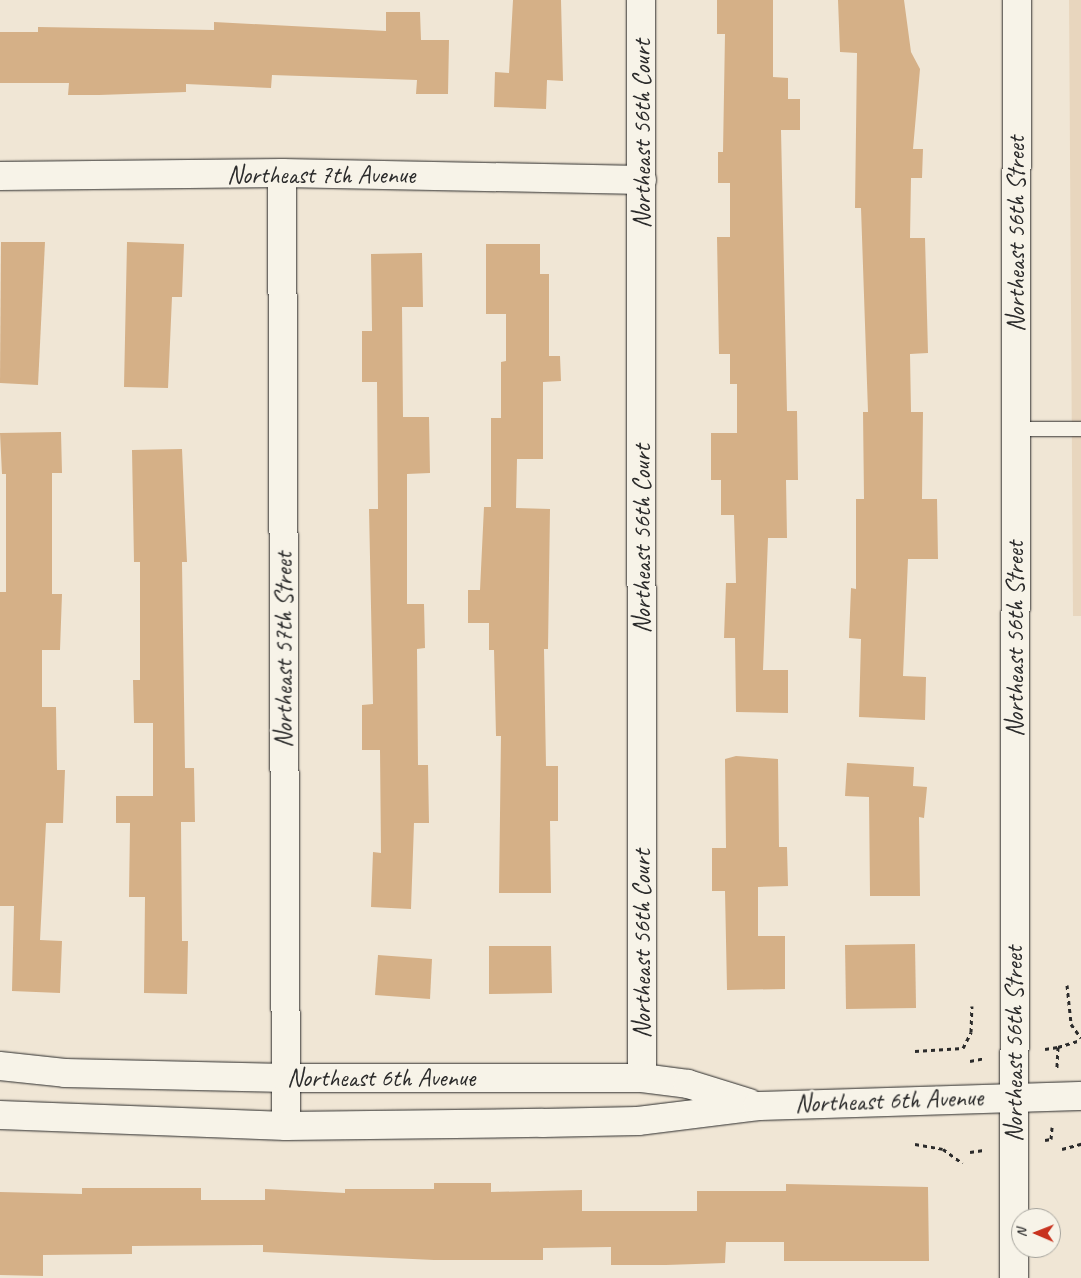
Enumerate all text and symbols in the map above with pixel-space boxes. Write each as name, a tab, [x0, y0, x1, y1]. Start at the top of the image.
street label: Northeast 56th Court	[627, 40, 657, 228]
street label: Northeast 56th Street	[1001, 136, 1031, 332]
street label: Northeast 7th Avenue	[227, 160, 415, 190]
street label: Northeast 56th Court	[627, 445, 657, 633]
street label: Northeast 56th Street	[1000, 541, 1030, 737]
street label: Northeast 57th Street	[269, 552, 299, 748]
street label: Northeast 56th Court	[627, 850, 657, 1038]
street label: Northeast 56th Street	[999, 946, 1029, 1142]
street label: Northeast 6th Avenue	[287, 1063, 475, 1093]
street label: Northeast 6th Avenue	[795, 1083, 983, 1119]
north arrow	[1011, 1208, 1061, 1258]
text: N	[1013, 1228, 1030, 1237]

